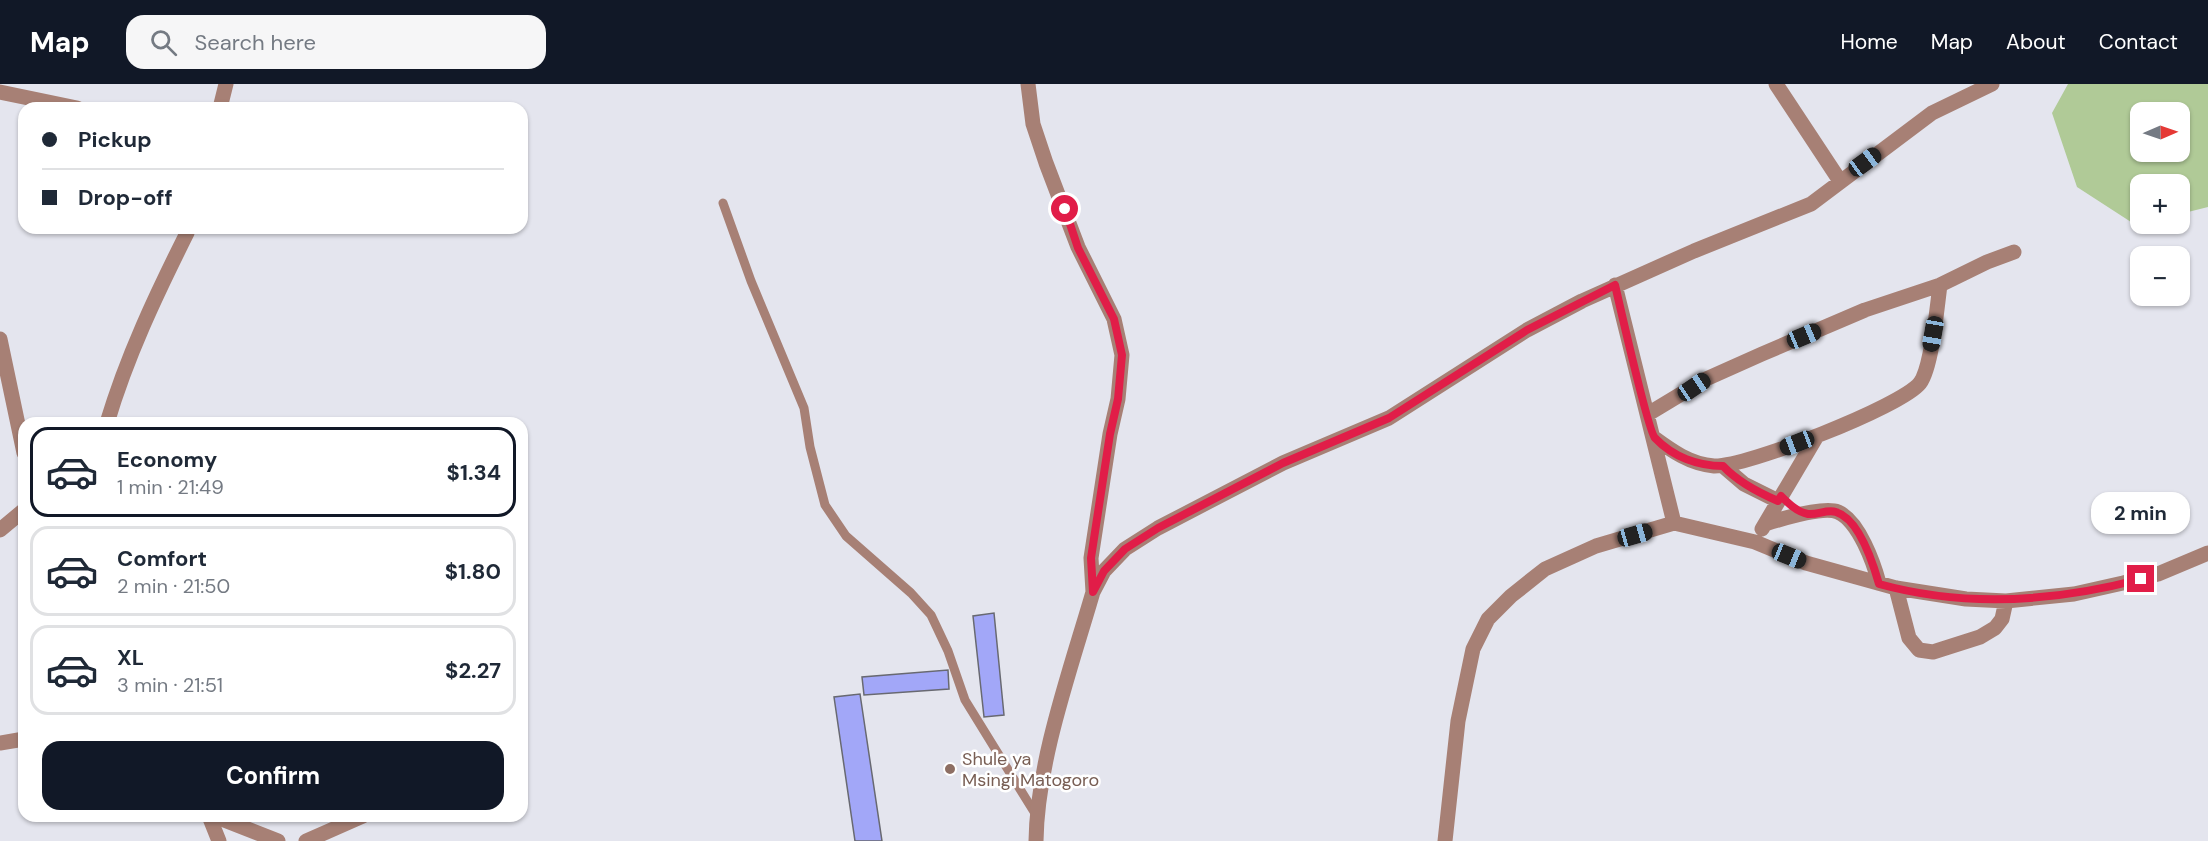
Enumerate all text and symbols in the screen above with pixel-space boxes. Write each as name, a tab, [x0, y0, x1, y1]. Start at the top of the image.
search box	[126, 15, 546, 69]
text: Map	[30, 24, 90, 61]
icon: search	[147, 26, 180, 59]
text: Search here	[195, 28, 316, 57]
text: Home	[1840, 28, 1898, 56]
text: Map	[1931, 28, 1973, 56]
text: About	[2006, 28, 2066, 56]
text: Contact	[2099, 28, 2178, 56]
north arrow	[2130, 102, 2190, 162]
map controls	[2130, 102, 2190, 306]
text: Pickup	[78, 125, 152, 154]
car	[1845, 144, 1885, 180]
button: +	[2130, 174, 2190, 234]
text: Drop-off	[78, 183, 173, 212]
route start	[1051, 195, 1078, 222]
button: −	[2130, 246, 2190, 306]
car	[1921, 315, 1945, 353]
car	[1784, 321, 1824, 351]
car	[1674, 369, 1714, 405]
car	[1777, 428, 1817, 458]
icon: car	[45, 445, 99, 499]
text: Economy	[117, 445, 217, 474]
text: $1.34	[447, 458, 501, 487]
text: 1 min · 21:49	[117, 474, 224, 500]
callout: 2 min	[2092, 492, 2190, 534]
text: 2 min	[2114, 500, 2167, 526]
car	[1615, 521, 1655, 549]
car	[1769, 541, 1809, 571]
icon: car	[45, 544, 99, 598]
text: Comfort	[117, 544, 207, 573]
text: $1.80	[445, 557, 501, 586]
route end	[2127, 565, 2154, 592]
text: 2 min · 21:50	[117, 573, 230, 599]
icon: car	[45, 643, 99, 697]
text: XL	[117, 643, 144, 672]
text: $2.27	[445, 656, 501, 685]
text: 3 min · 21:51	[117, 672, 223, 698]
button: Confirm	[42, 741, 504, 810]
place label: Shule ya Msingi Matogoro	[962, 747, 1099, 792]
marker: Shule ya Msingi Matogoro	[943, 762, 957, 776]

